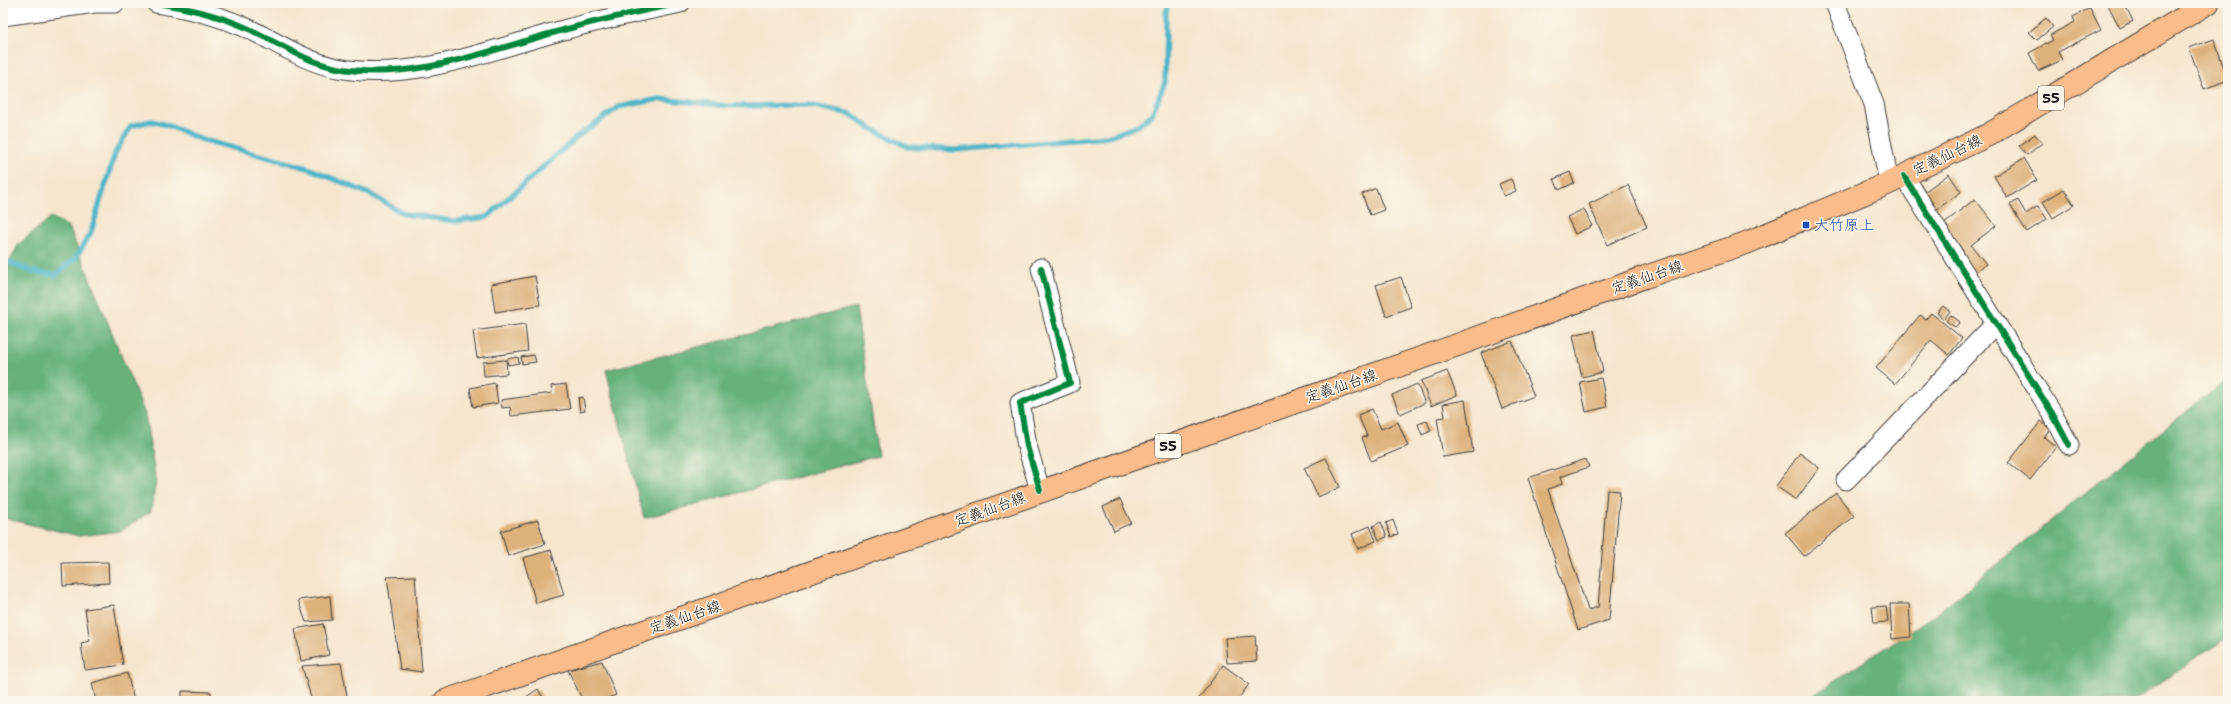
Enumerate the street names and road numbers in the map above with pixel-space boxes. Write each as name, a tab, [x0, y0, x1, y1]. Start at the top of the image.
road number: 55	[2038, 86, 2064, 110]
street label: 定義仙台線	[1909, 130, 1985, 180]
street label: 定義仙台線	[1608, 255, 1686, 299]
street label: 定義仙台線	[1302, 364, 1380, 408]
road number: 55	[1155, 434, 1181, 458]
street label: 定義仙台線	[951, 487, 1029, 531]
street label: 定義仙台線	[646, 595, 724, 639]

